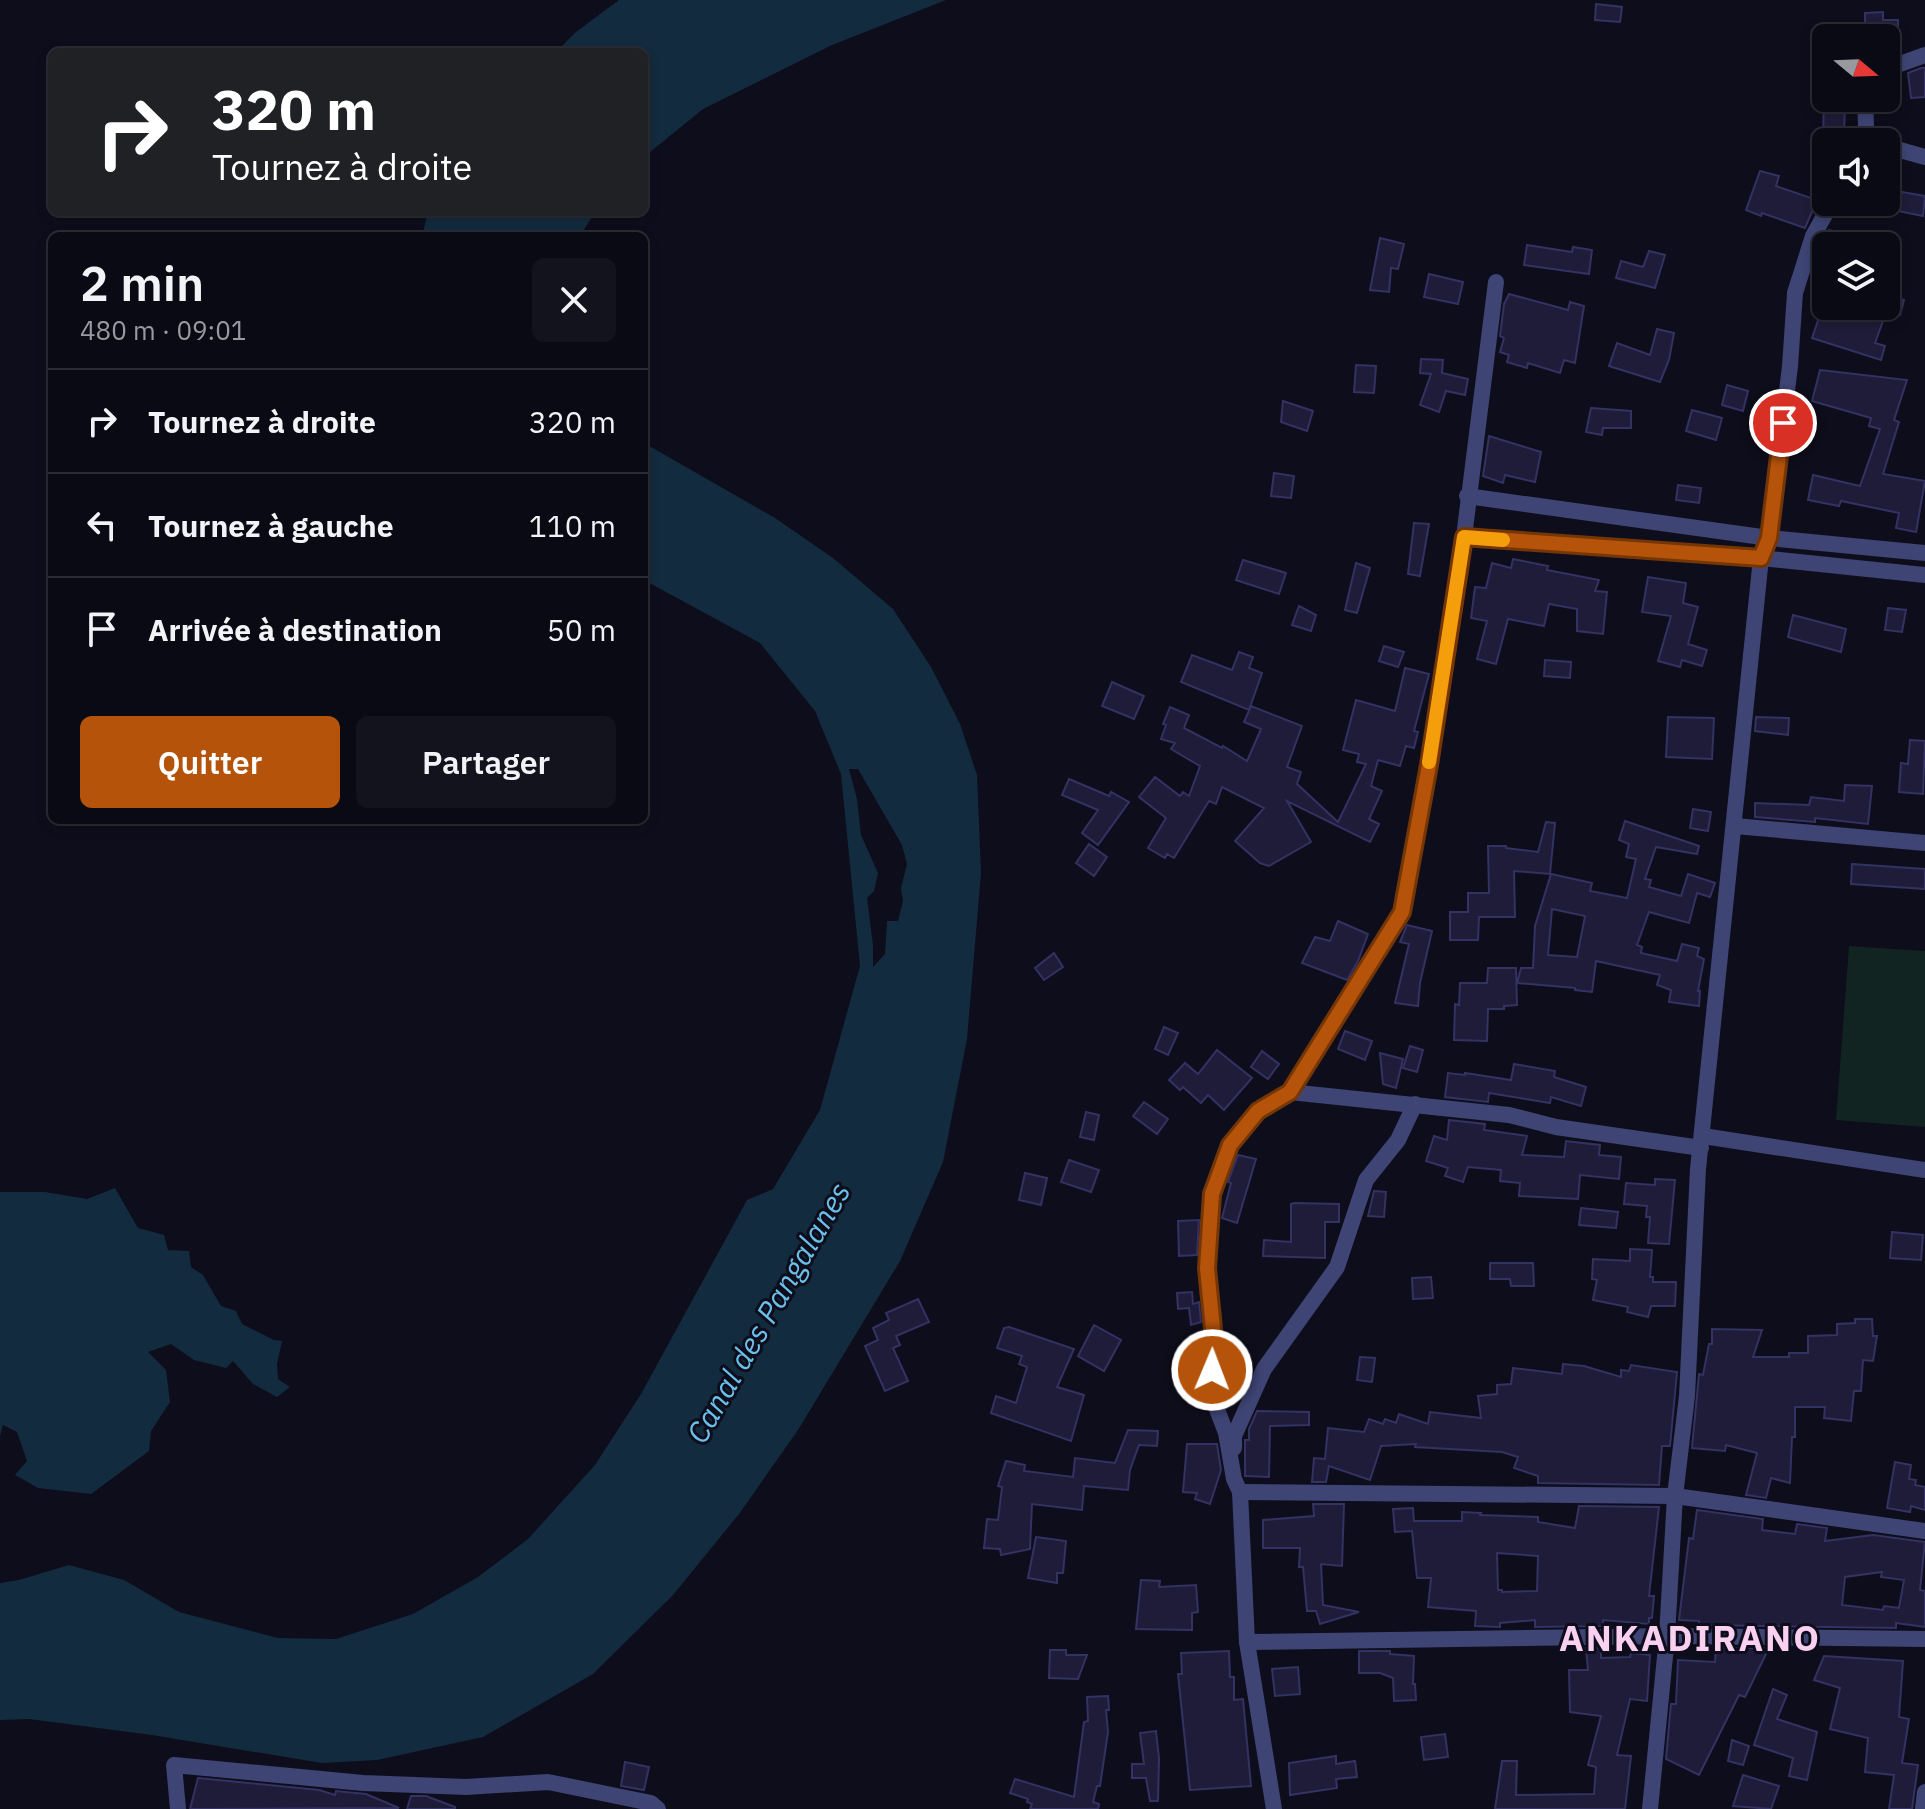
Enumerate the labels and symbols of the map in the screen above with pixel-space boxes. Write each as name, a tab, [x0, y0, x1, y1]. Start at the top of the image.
north arrow	[1812, 24, 1900, 112]
pin	[1749, 389, 1817, 457]
water label: Canal des Pangalanes	[677, 1175, 858, 1450]
position arrow	[1170, 1328, 1254, 1412]
district label: ANKADIRANO	[1559, 1614, 1821, 1661]

